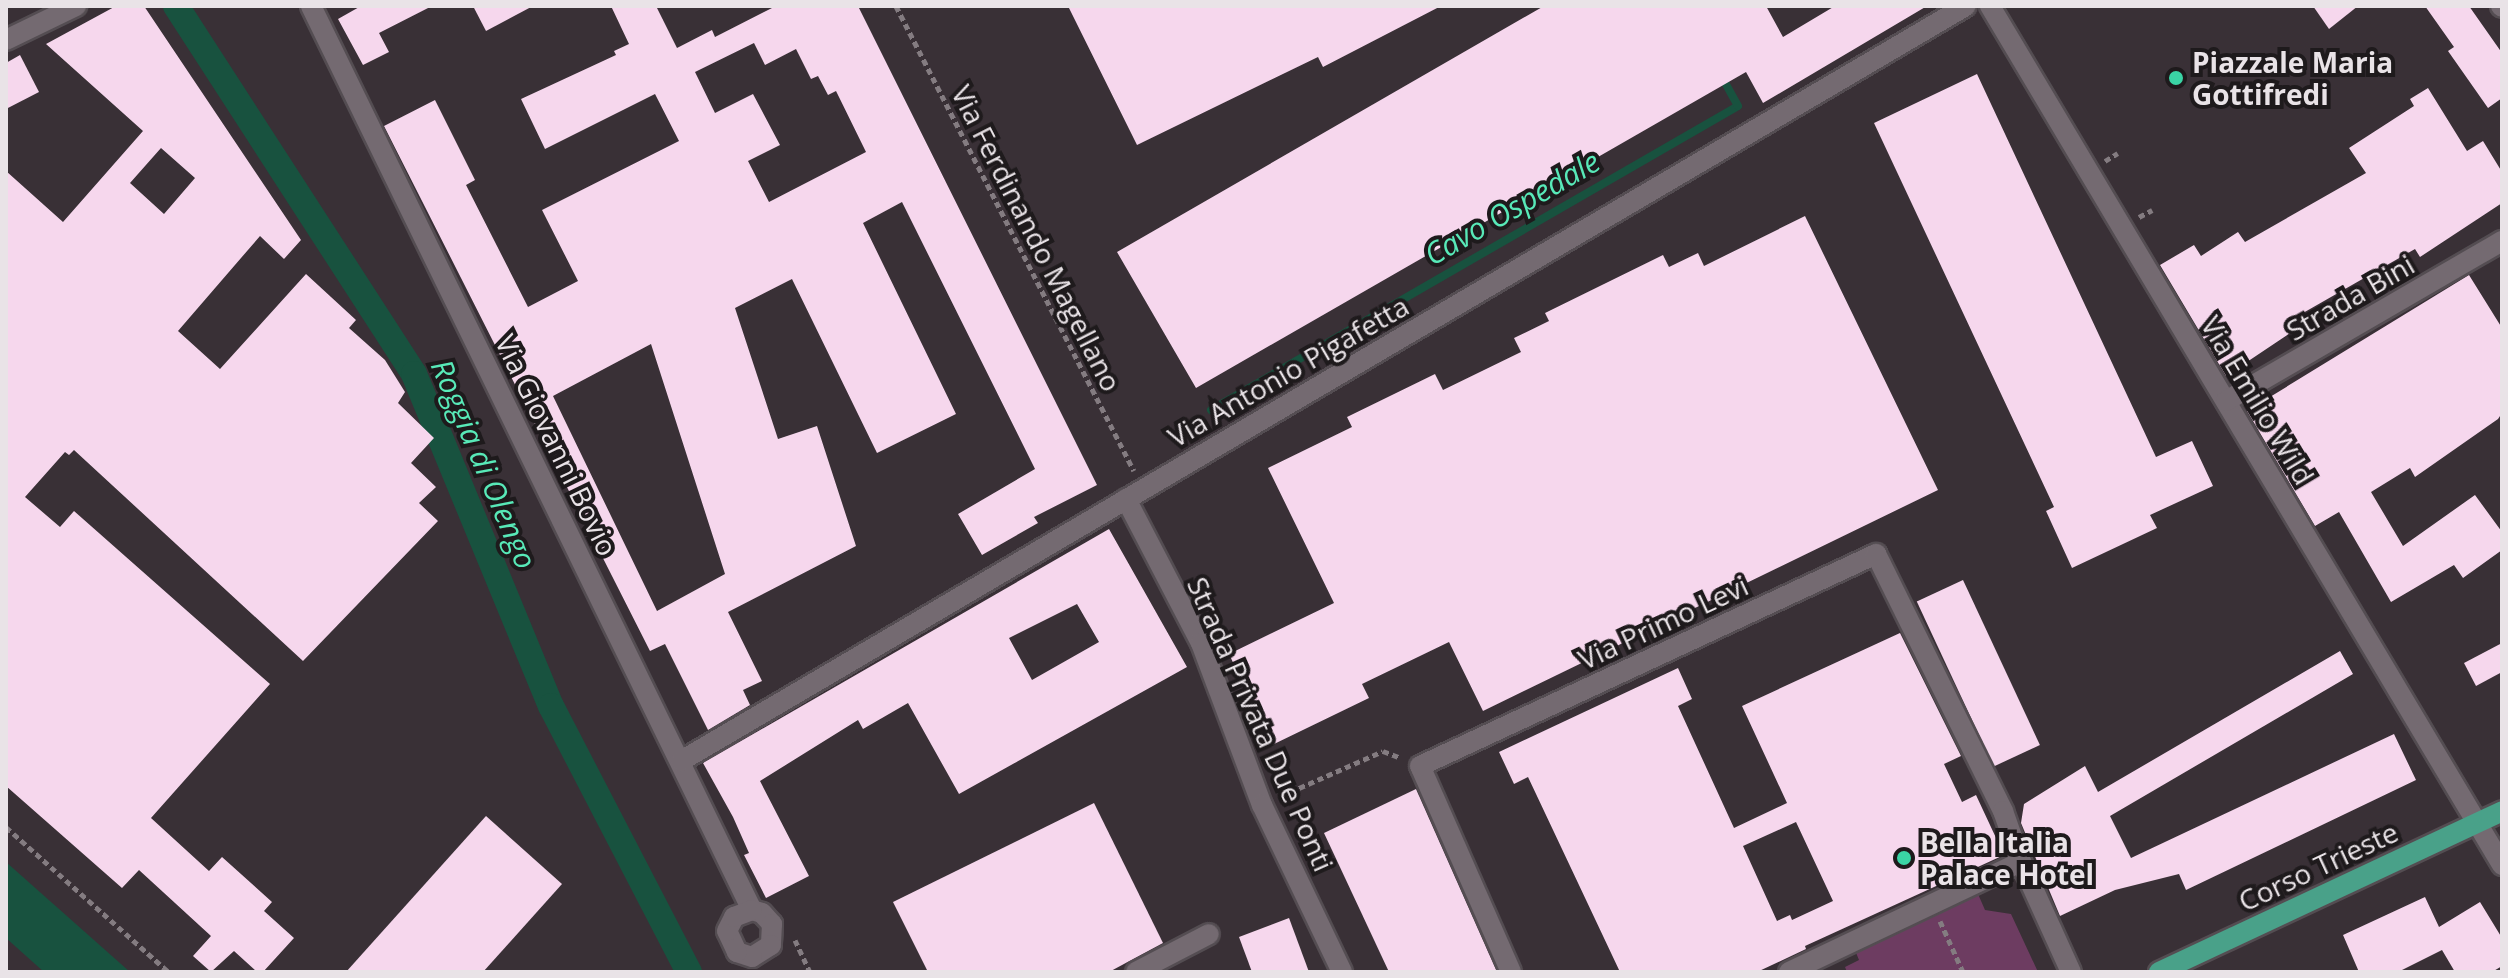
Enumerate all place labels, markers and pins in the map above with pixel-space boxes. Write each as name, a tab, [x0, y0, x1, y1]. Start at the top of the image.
place label: Piazzale Maria Gottifredi	[2192, 45, 2393, 111]
marker: Piazzale Maria Gottifredi	[2167, 69, 2185, 87]
place label: Bella Italia Palace Hotel	[1920, 825, 2094, 891]
marker: Bella Italia Palace Hotel	[1895, 849, 1913, 867]

